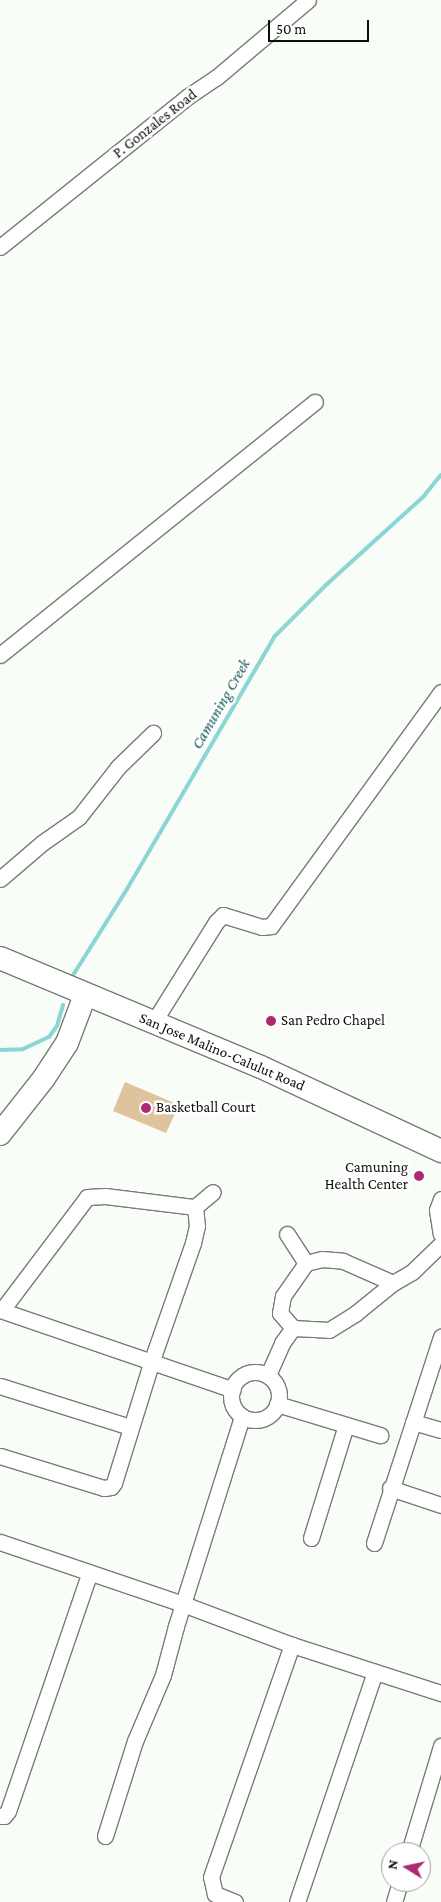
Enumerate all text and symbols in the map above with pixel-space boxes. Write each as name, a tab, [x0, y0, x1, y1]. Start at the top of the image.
scale bar	[271, 10, 372, 42]
text: 50 m	[276, 21, 306, 37]
street label: P. Gonzales Road	[110, 86, 200, 162]
water label: Camuning Creek	[187, 655, 255, 753]
street label: San Jose Malino-Calulut Road	[136, 1009, 308, 1095]
place label: San Pedro Chapel	[281, 1012, 385, 1030]
marker: San Pedro Chapel	[265, 1015, 277, 1027]
place label: Basketball Court	[156, 1099, 255, 1117]
marker: Basketball Court	[140, 1102, 152, 1114]
place label: Camuning Health Center	[325, 1158, 408, 1193]
marker: Camuning Health Center	[412, 1169, 426, 1183]
north arrow	[381, 1842, 431, 1892]
text: N	[384, 1858, 401, 1871]

